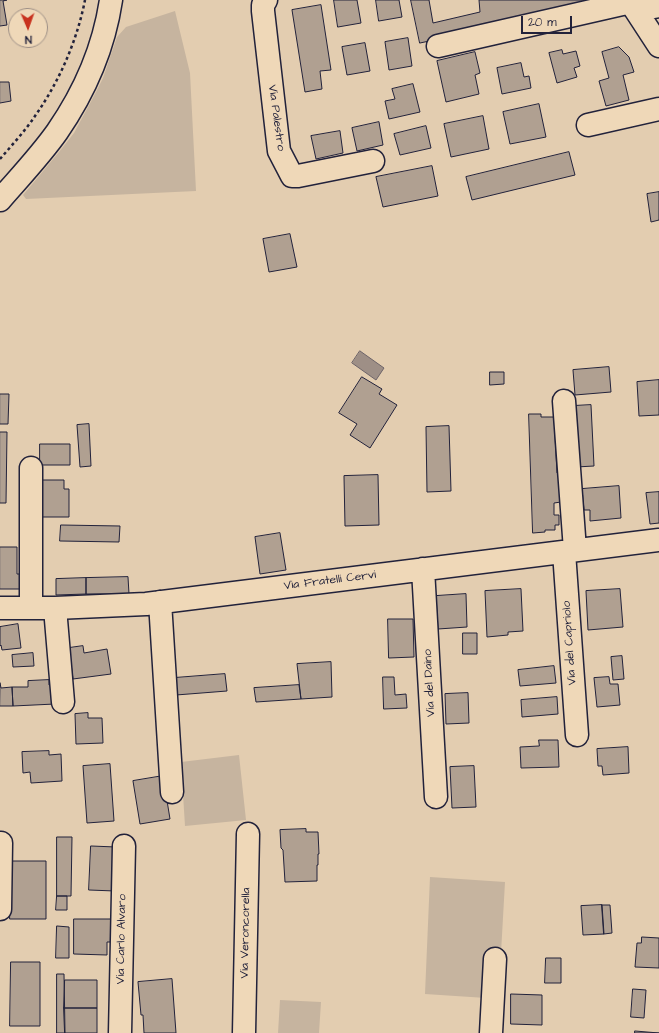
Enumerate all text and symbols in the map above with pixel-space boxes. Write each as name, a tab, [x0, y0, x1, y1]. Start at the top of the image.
north arrow	[8, 8, 48, 48]
scale bar	[523, 8, 574, 34]
text: 20 m	[528, 14, 557, 31]
text: N	[25, 32, 32, 47]
street label: Via Palestro	[264, 84, 288, 152]
street label: Via Fratelli Cervi	[283, 568, 377, 594]
street label: Via del Capriolo	[560, 600, 580, 686]
street label: Via del Daino	[421, 649, 439, 717]
street label: Via Veroncorella	[238, 887, 254, 979]
street label: Via Carlo Alvaro	[114, 894, 130, 984]

